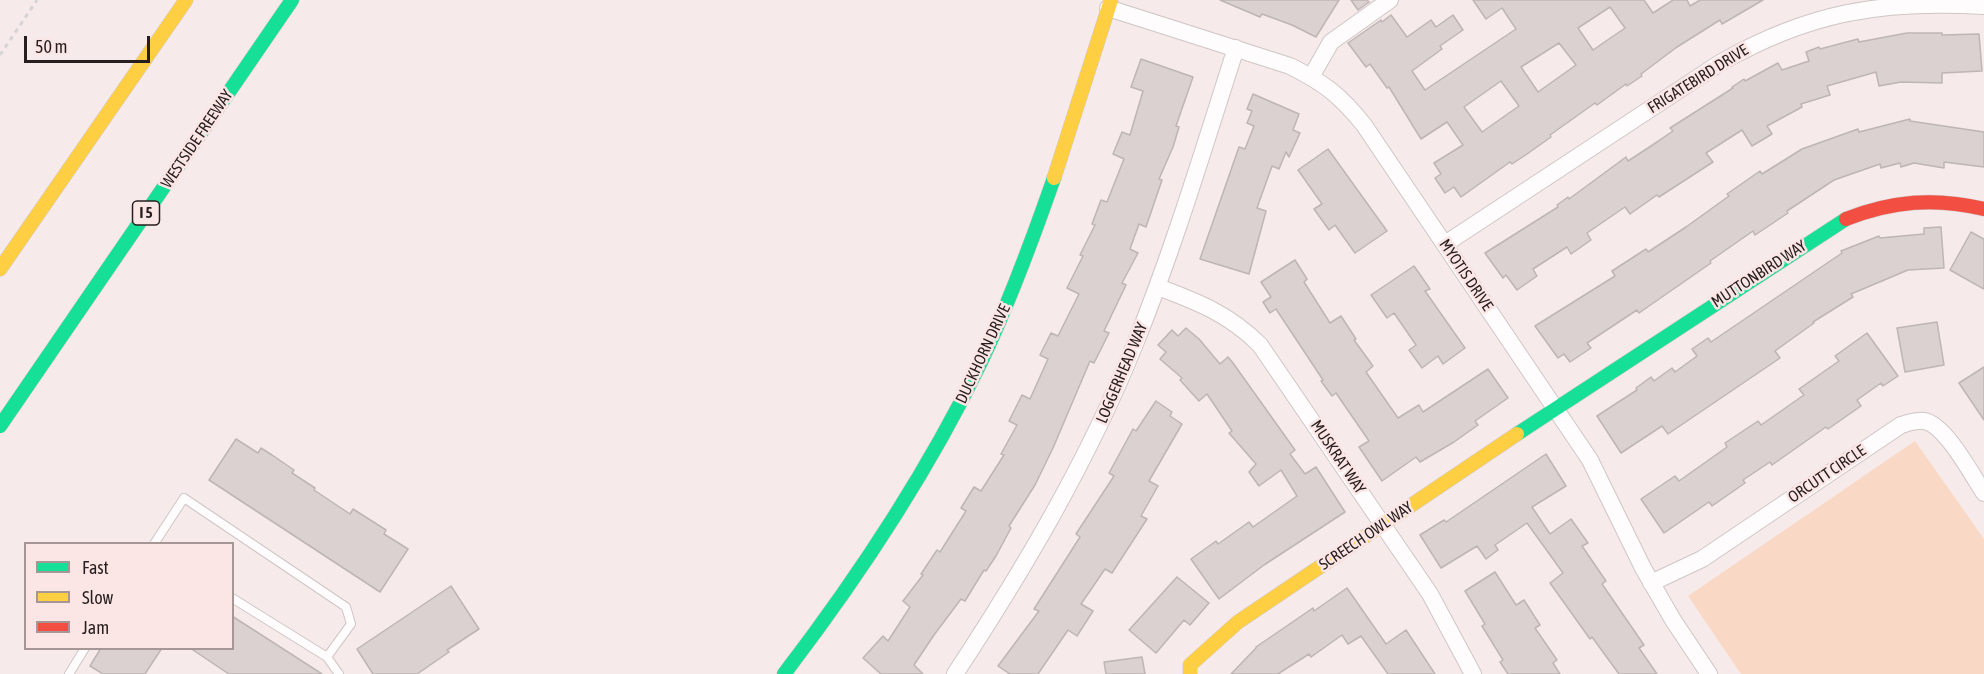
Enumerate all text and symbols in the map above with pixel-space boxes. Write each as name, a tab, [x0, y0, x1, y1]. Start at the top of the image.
scale bar	[27, 24, 153, 62]
text: 50 m	[35, 36, 67, 57]
street label: FRIGATEBIRD DRIVE	[1644, 41, 1752, 117]
street label: WESTSIDE FREEWAY	[157, 86, 237, 192]
road number: I 5	[132, 201, 160, 225]
street label: MYOTIS DRIVE	[1435, 236, 1497, 314]
street label: MUTTONBIRD WAY	[1708, 236, 1810, 312]
street label: DUCKHORN DRIVE	[952, 301, 1014, 407]
street label: LOGGERHEAD WAY	[1092, 320, 1152, 426]
street label: MUSKRAT WAY	[1306, 417, 1370, 497]
street label: ORCUTT CIRCLE	[1785, 441, 1869, 507]
street label: SCREECH OWL WAY	[1316, 498, 1416, 574]
legend	[24, 542, 234, 650]
text: Fast	[82, 557, 109, 578]
text: Slow	[82, 587, 113, 608]
text: Jam	[82, 617, 109, 638]

